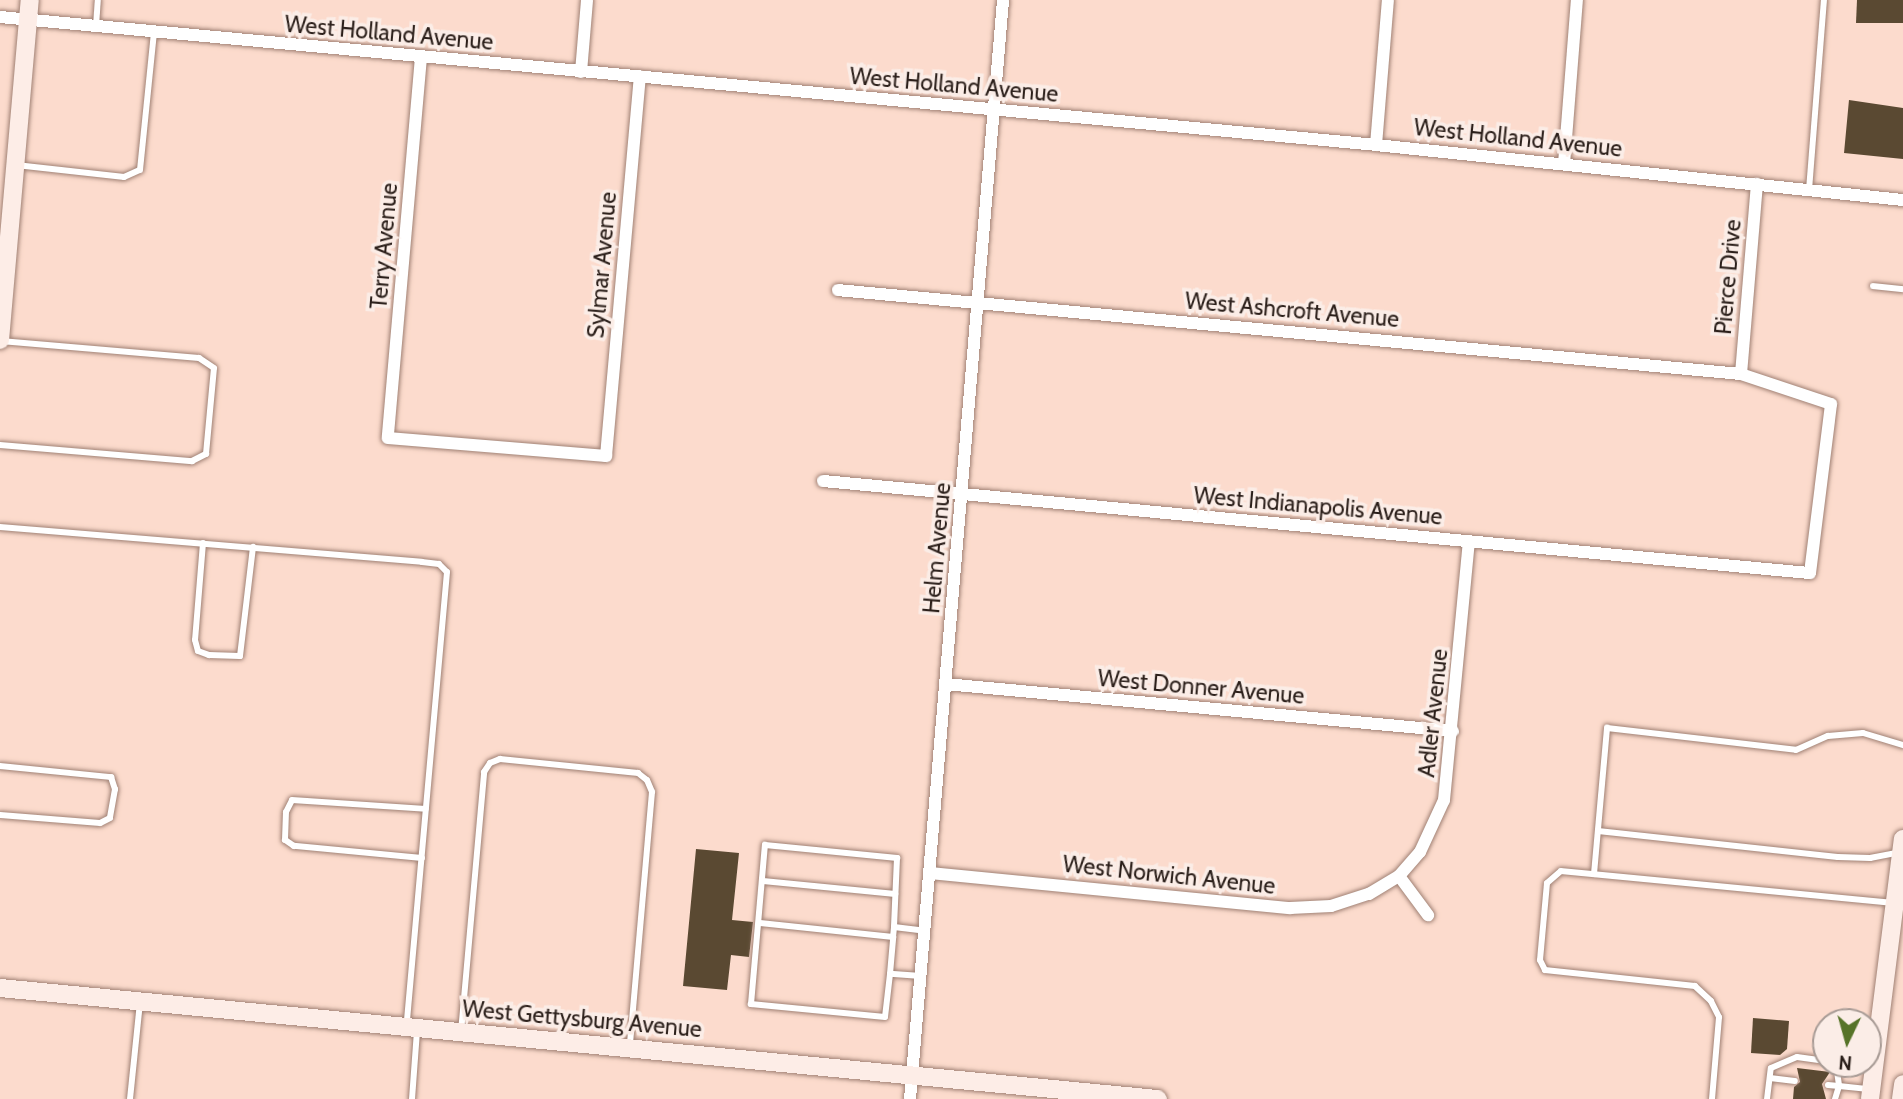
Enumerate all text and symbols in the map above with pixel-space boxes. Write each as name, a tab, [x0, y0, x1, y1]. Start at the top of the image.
street label: West Holland Avenue	[284, 10, 494, 56]
street label: West Holland Avenue	[849, 62, 1059, 108]
street label: West Holland Avenue	[1412, 113, 1624, 163]
street label: Terry Avenue	[365, 182, 403, 310]
street label: Sylmar Avenue	[582, 191, 622, 339]
street label: Pierce Drive	[1709, 218, 1747, 336]
street label: West Ashcroft Avenue	[1184, 287, 1400, 333]
street label: Helm Avenue	[918, 481, 956, 615]
street label: West Indianapolis Avenue	[1192, 481, 1444, 531]
street label: Adler Avenue	[1413, 647, 1453, 779]
street label: West Donner Avenue	[1097, 664, 1305, 710]
street label: West Norwich Avenue	[1061, 850, 1277, 900]
street label: West Gettysburg Avenue	[461, 995, 703, 1043]
north arrow	[1812, 1008, 1882, 1078]
text: N	[1838, 1050, 1853, 1074]

